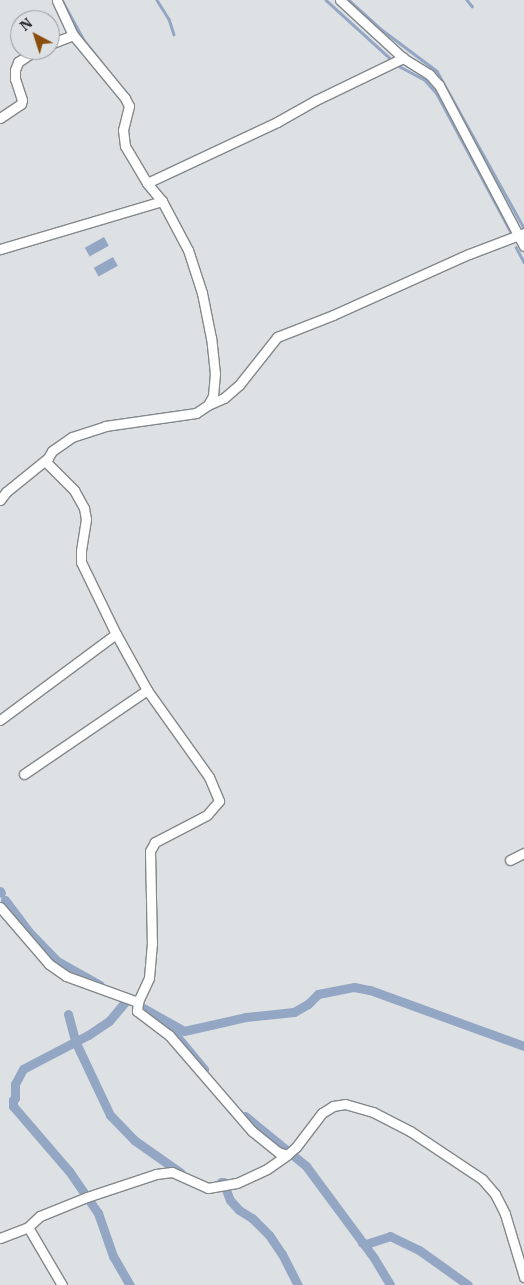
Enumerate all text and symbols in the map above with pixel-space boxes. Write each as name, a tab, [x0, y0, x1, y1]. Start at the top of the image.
north arrow	[10, 10, 60, 60]
text: N	[16, 14, 36, 35]

